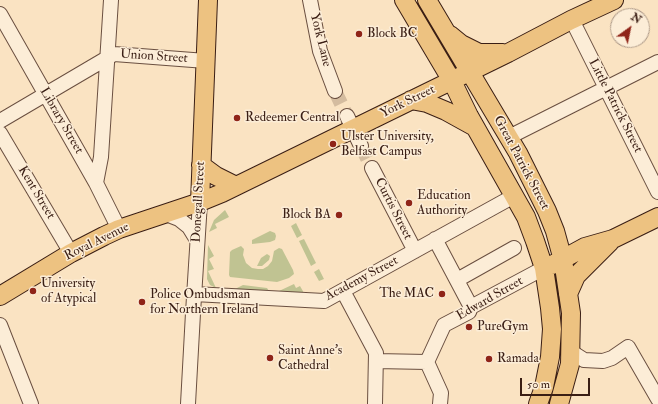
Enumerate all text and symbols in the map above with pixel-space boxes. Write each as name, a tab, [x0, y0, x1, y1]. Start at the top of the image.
north arrow	[610, 8, 650, 48]
text: N	[629, 10, 644, 26]
street label: York Lane	[306, 12, 334, 68]
place label: Block BC	[367, 26, 417, 42]
marker: Block BC	[354, 29, 364, 39]
street label: Union Street	[120, 47, 188, 67]
street label: Little Patrick Street	[585, 56, 645, 156]
street label: York Street	[378, 82, 438, 122]
street label: Library Street	[36, 85, 86, 157]
place label: Redeemer Central	[245, 110, 339, 126]
marker: Redeemer Central	[232, 113, 242, 123]
street label: Great Patrick Street	[490, 113, 552, 213]
place label: Ulster University, Belfast Campus	[341, 129, 434, 160]
marker: Ulster University, Belfast Campus	[328, 139, 338, 149]
street label: Donegall Street	[189, 161, 209, 243]
street label: Kent Street	[14, 164, 58, 222]
street label: Curtis Street	[371, 176, 415, 242]
place label: Education Authority	[417, 188, 471, 219]
marker: Education Authority	[404, 198, 414, 208]
place label: Block BA	[282, 207, 331, 223]
marker: Block BA	[334, 210, 344, 220]
street label: Royal Avenue	[62, 220, 132, 264]
street label: Academy Street	[323, 253, 401, 305]
street label: Edward Street	[454, 274, 526, 324]
place label: University of Atypical	[41, 276, 96, 307]
marker: University of Atypical	[28, 286, 38, 296]
place label: The MAC	[379, 286, 434, 302]
place label: Police Ombudsman for Northern Ireland	[150, 287, 258, 318]
marker: The MAC	[437, 289, 447, 299]
marker: Police Ombudsman for Northern Ireland	[137, 297, 147, 307]
place label: PureGym	[477, 319, 528, 335]
marker: PureGym	[464, 322, 474, 332]
place label: Saint Anne's Cathedral	[278, 343, 342, 374]
place label: Ramada	[497, 351, 539, 367]
marker: Saint Anne's Cathedral	[265, 353, 275, 363]
marker: Ramada	[484, 354, 494, 364]
scale bar	[522, 370, 592, 396]
text: 50 m	[527, 377, 550, 392]

